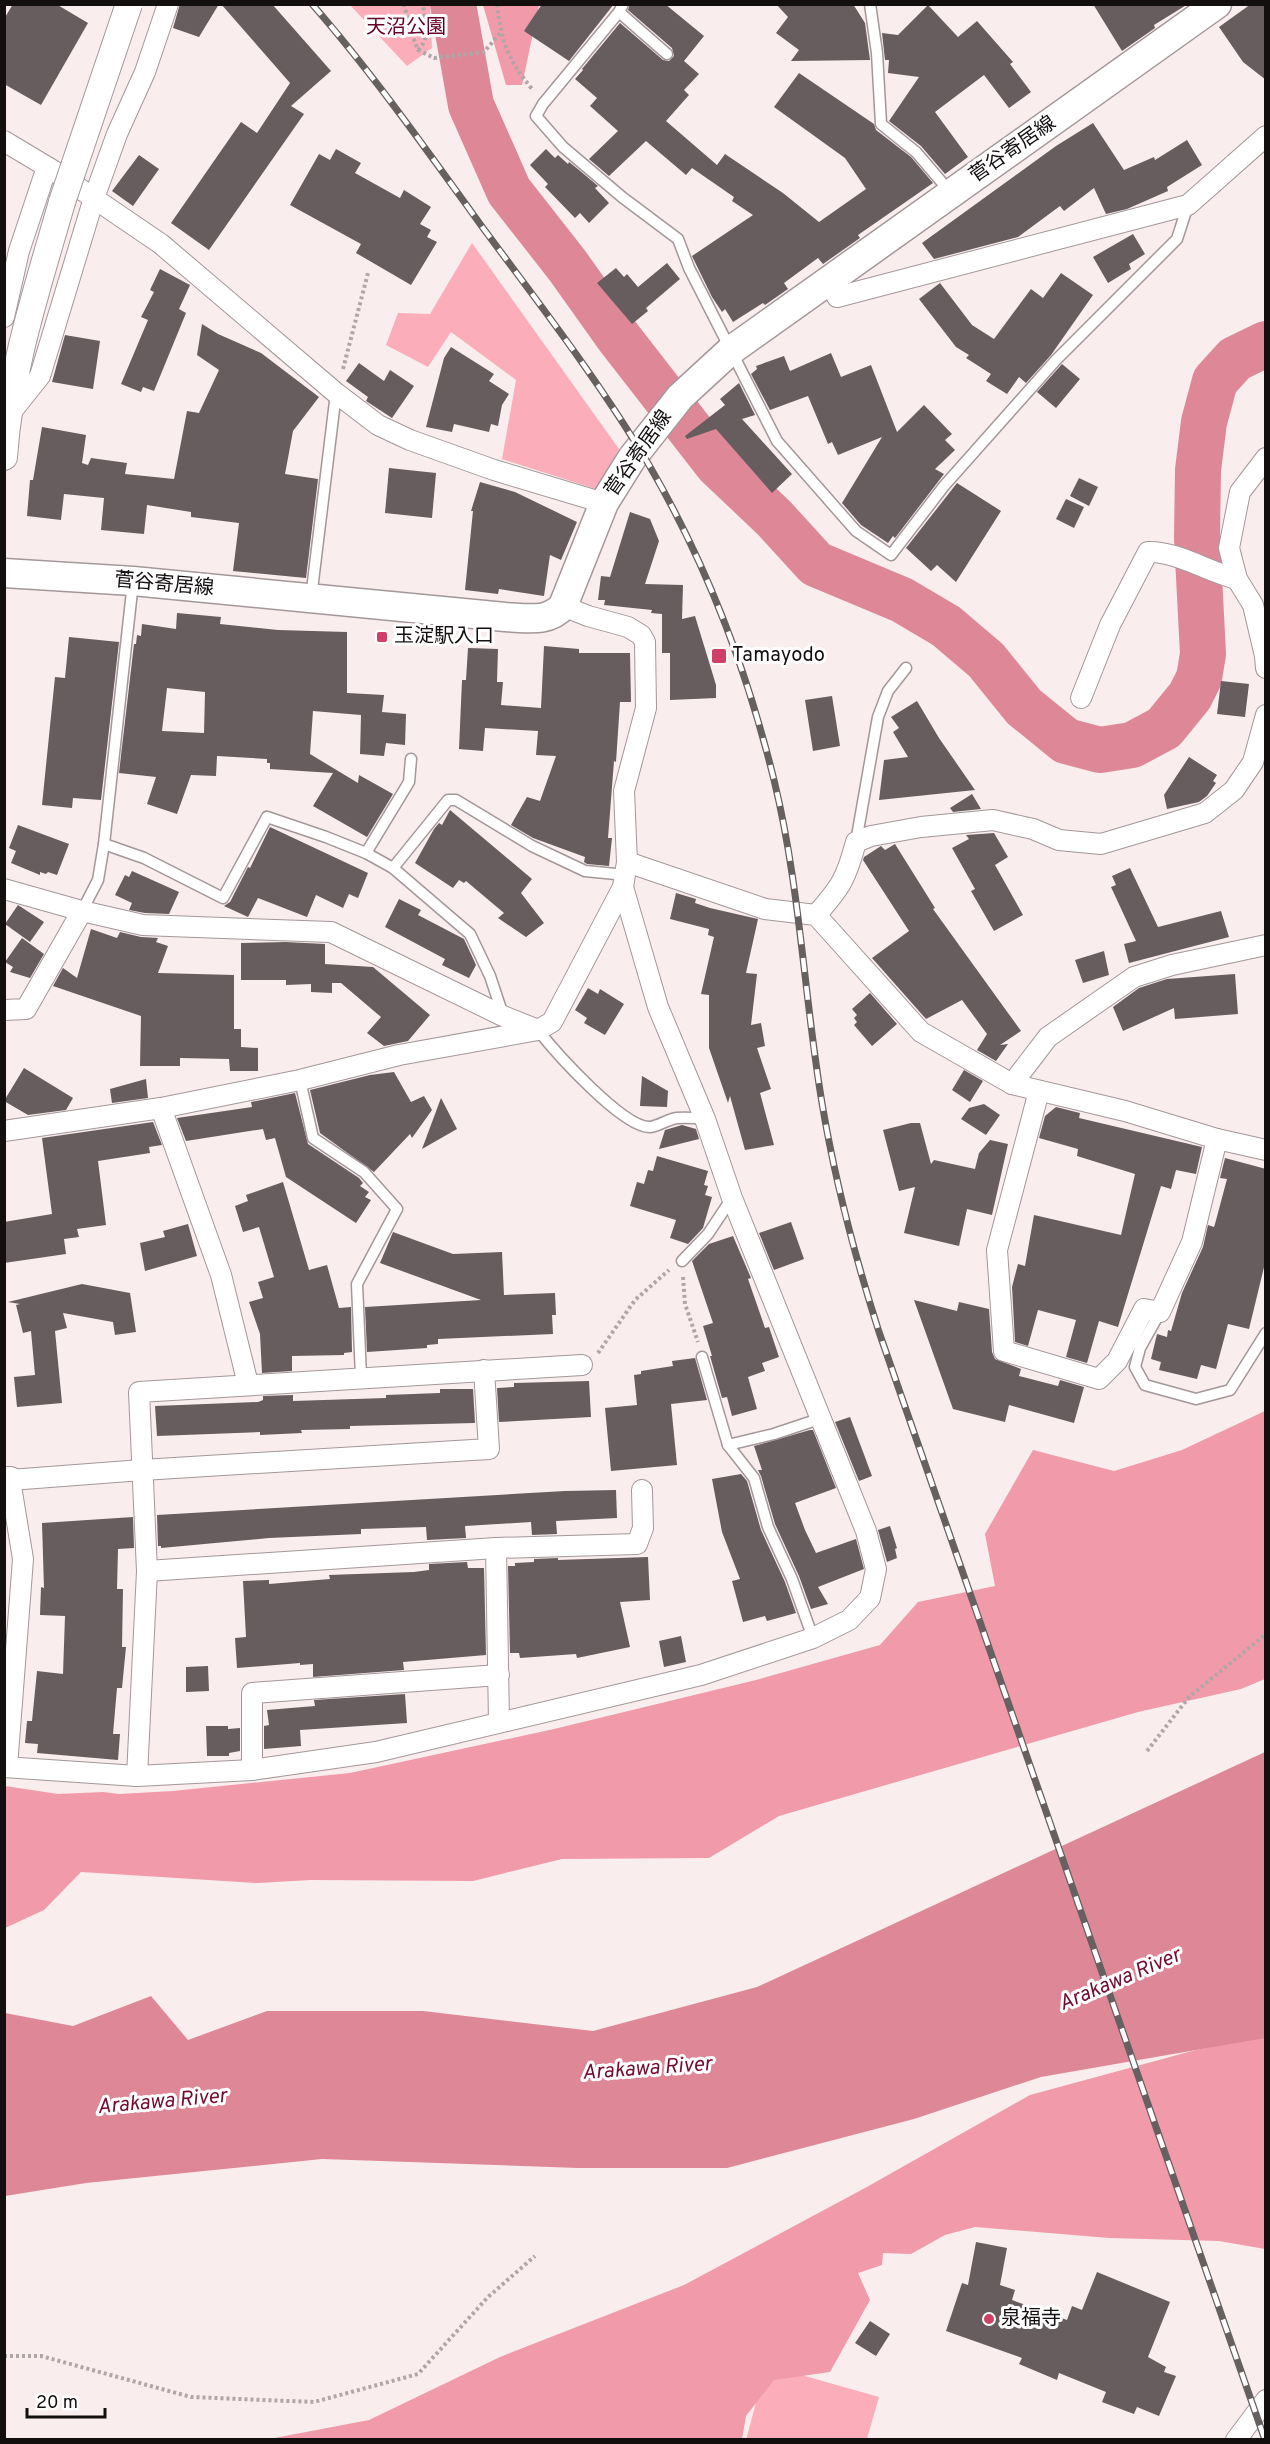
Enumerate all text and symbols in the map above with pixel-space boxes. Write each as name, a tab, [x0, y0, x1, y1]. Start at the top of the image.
park label: 天沼公園	[366, 15, 446, 41]
street label: 菅谷寄居線	[965, 111, 1061, 189]
street label: 菅谷寄居線	[600, 406, 678, 502]
street label: 菅谷寄居線	[113, 568, 215, 602]
place label: 玉淀駅入口	[394, 624, 494, 650]
marker: 玉淀駅入口	[375, 630, 389, 644]
place label: Tamayodo	[732, 643, 825, 669]
marker: Tamayodo	[710, 647, 728, 665]
water label: Arakawa River	[1055, 1941, 1187, 2018]
water label: Arakawa River	[581, 2051, 715, 2087]
water label: Arakawa River	[96, 2083, 230, 2121]
place label: 泉福寺	[1001, 2306, 1061, 2332]
marker: 泉福寺	[982, 2312, 996, 2326]
scale bar	[27, 2381, 105, 2419]
text: 20 m	[36, 2392, 78, 2415]

